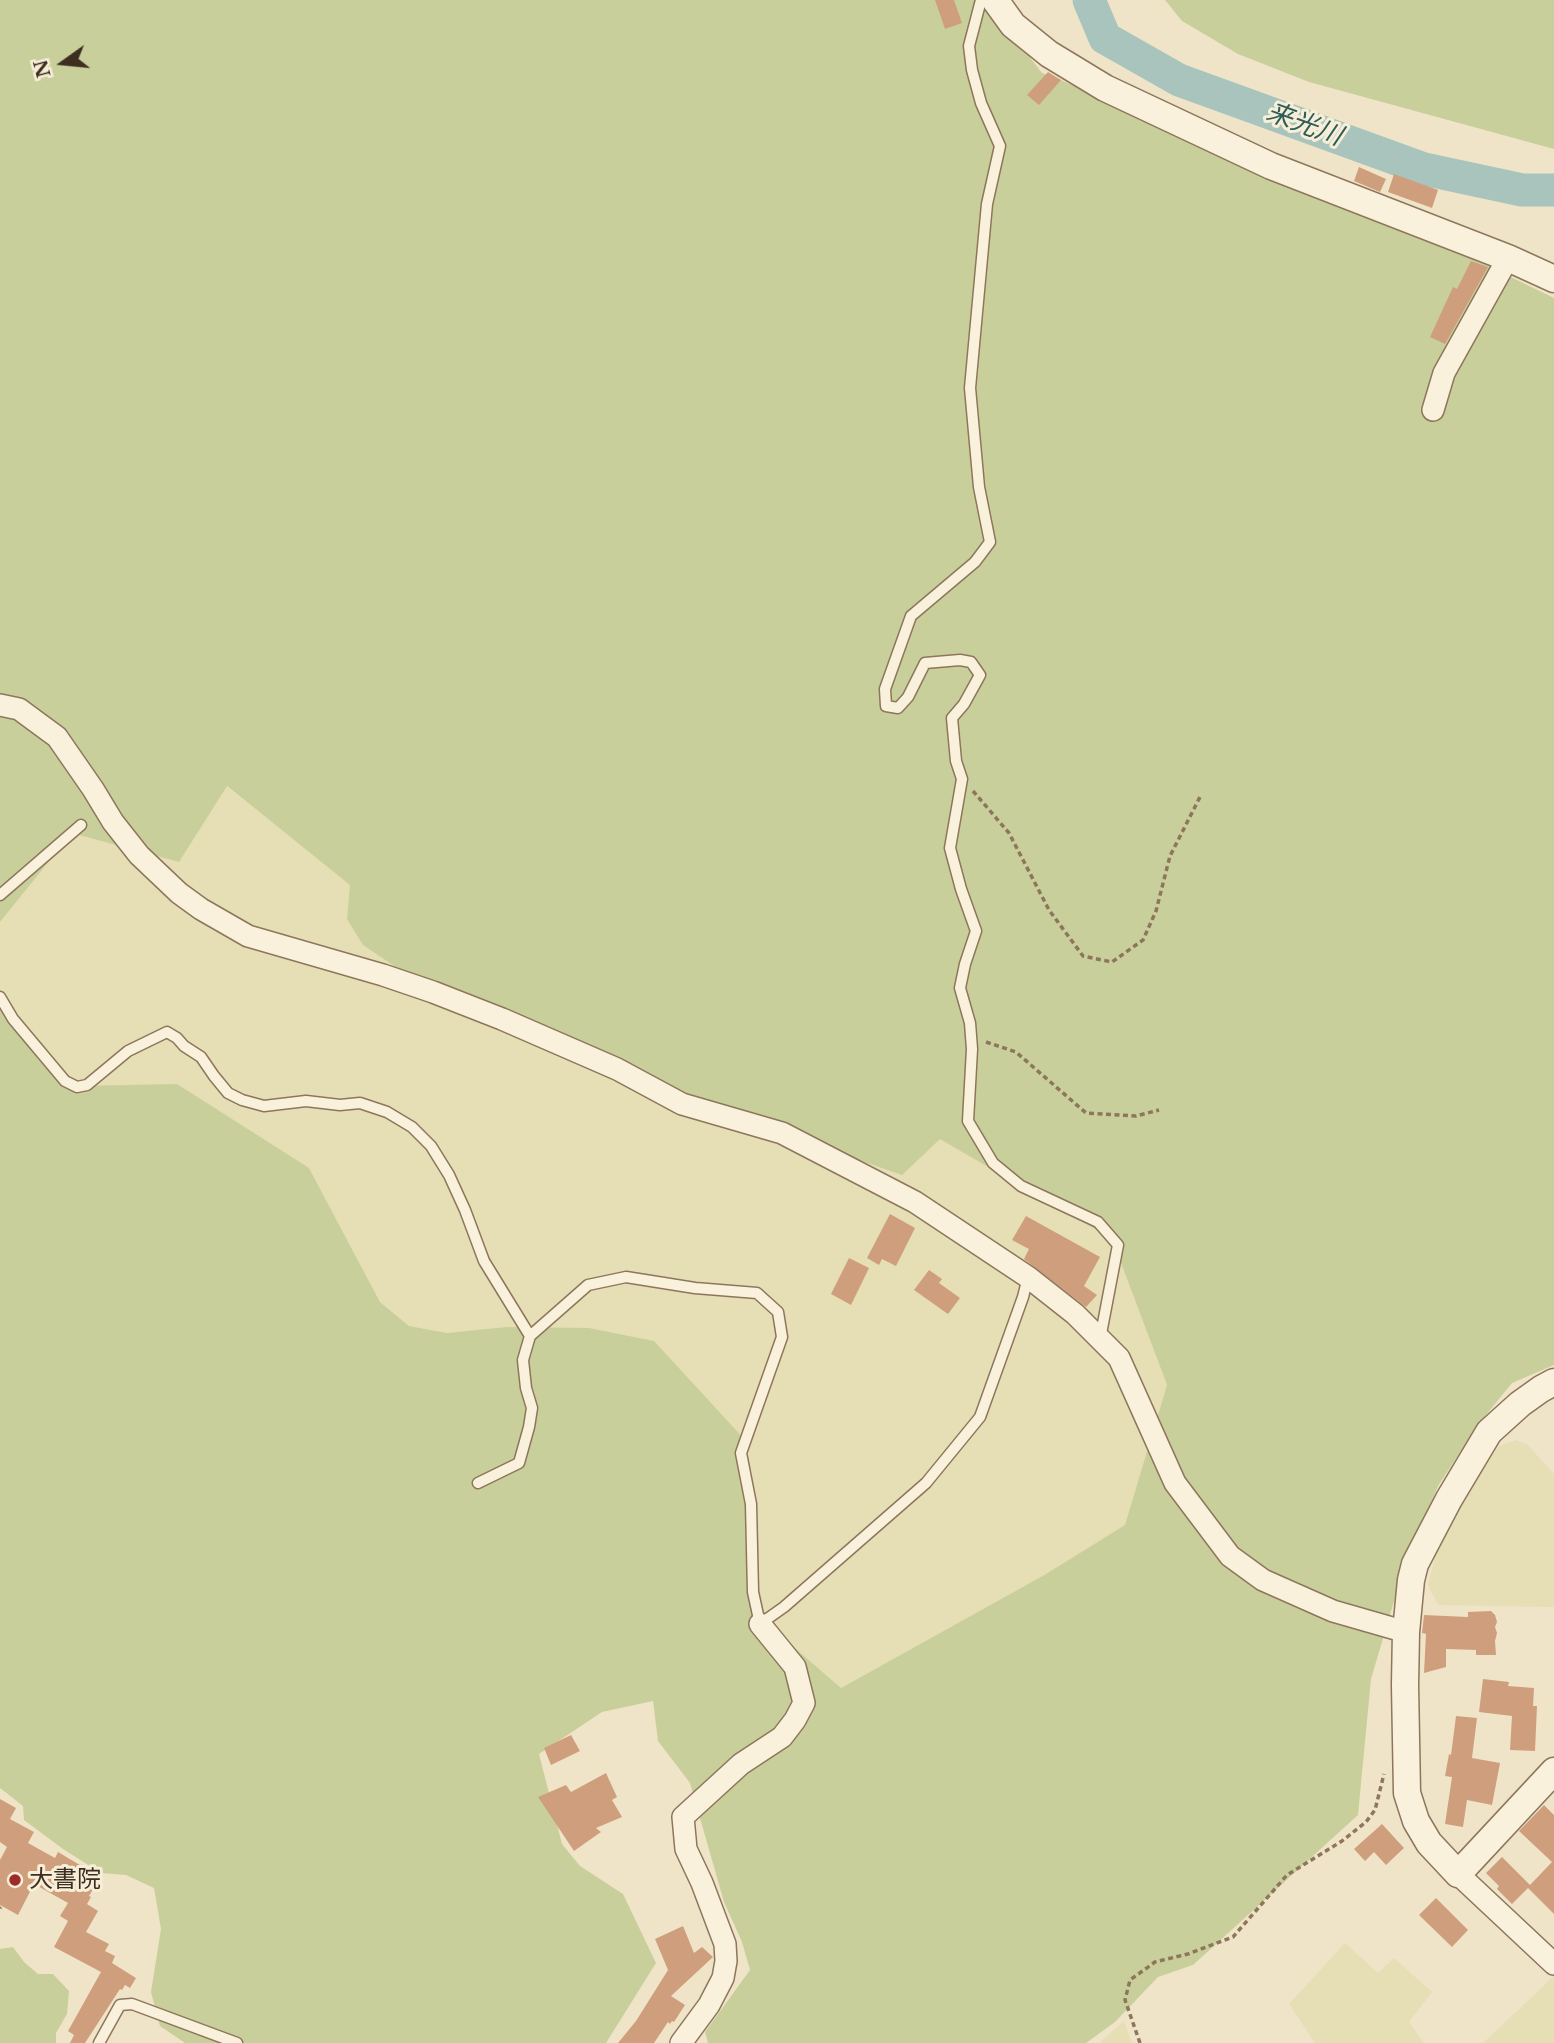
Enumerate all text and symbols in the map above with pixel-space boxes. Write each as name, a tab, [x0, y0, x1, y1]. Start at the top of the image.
north arrow	[28, 28, 98, 98]
text: N	[29, 57, 56, 80]
water label: 来光川	[1262, 97, 1346, 153]
place label: 大書院	[29, 1866, 101, 1894]
marker: 大書院	[7, 1872, 23, 1888]

